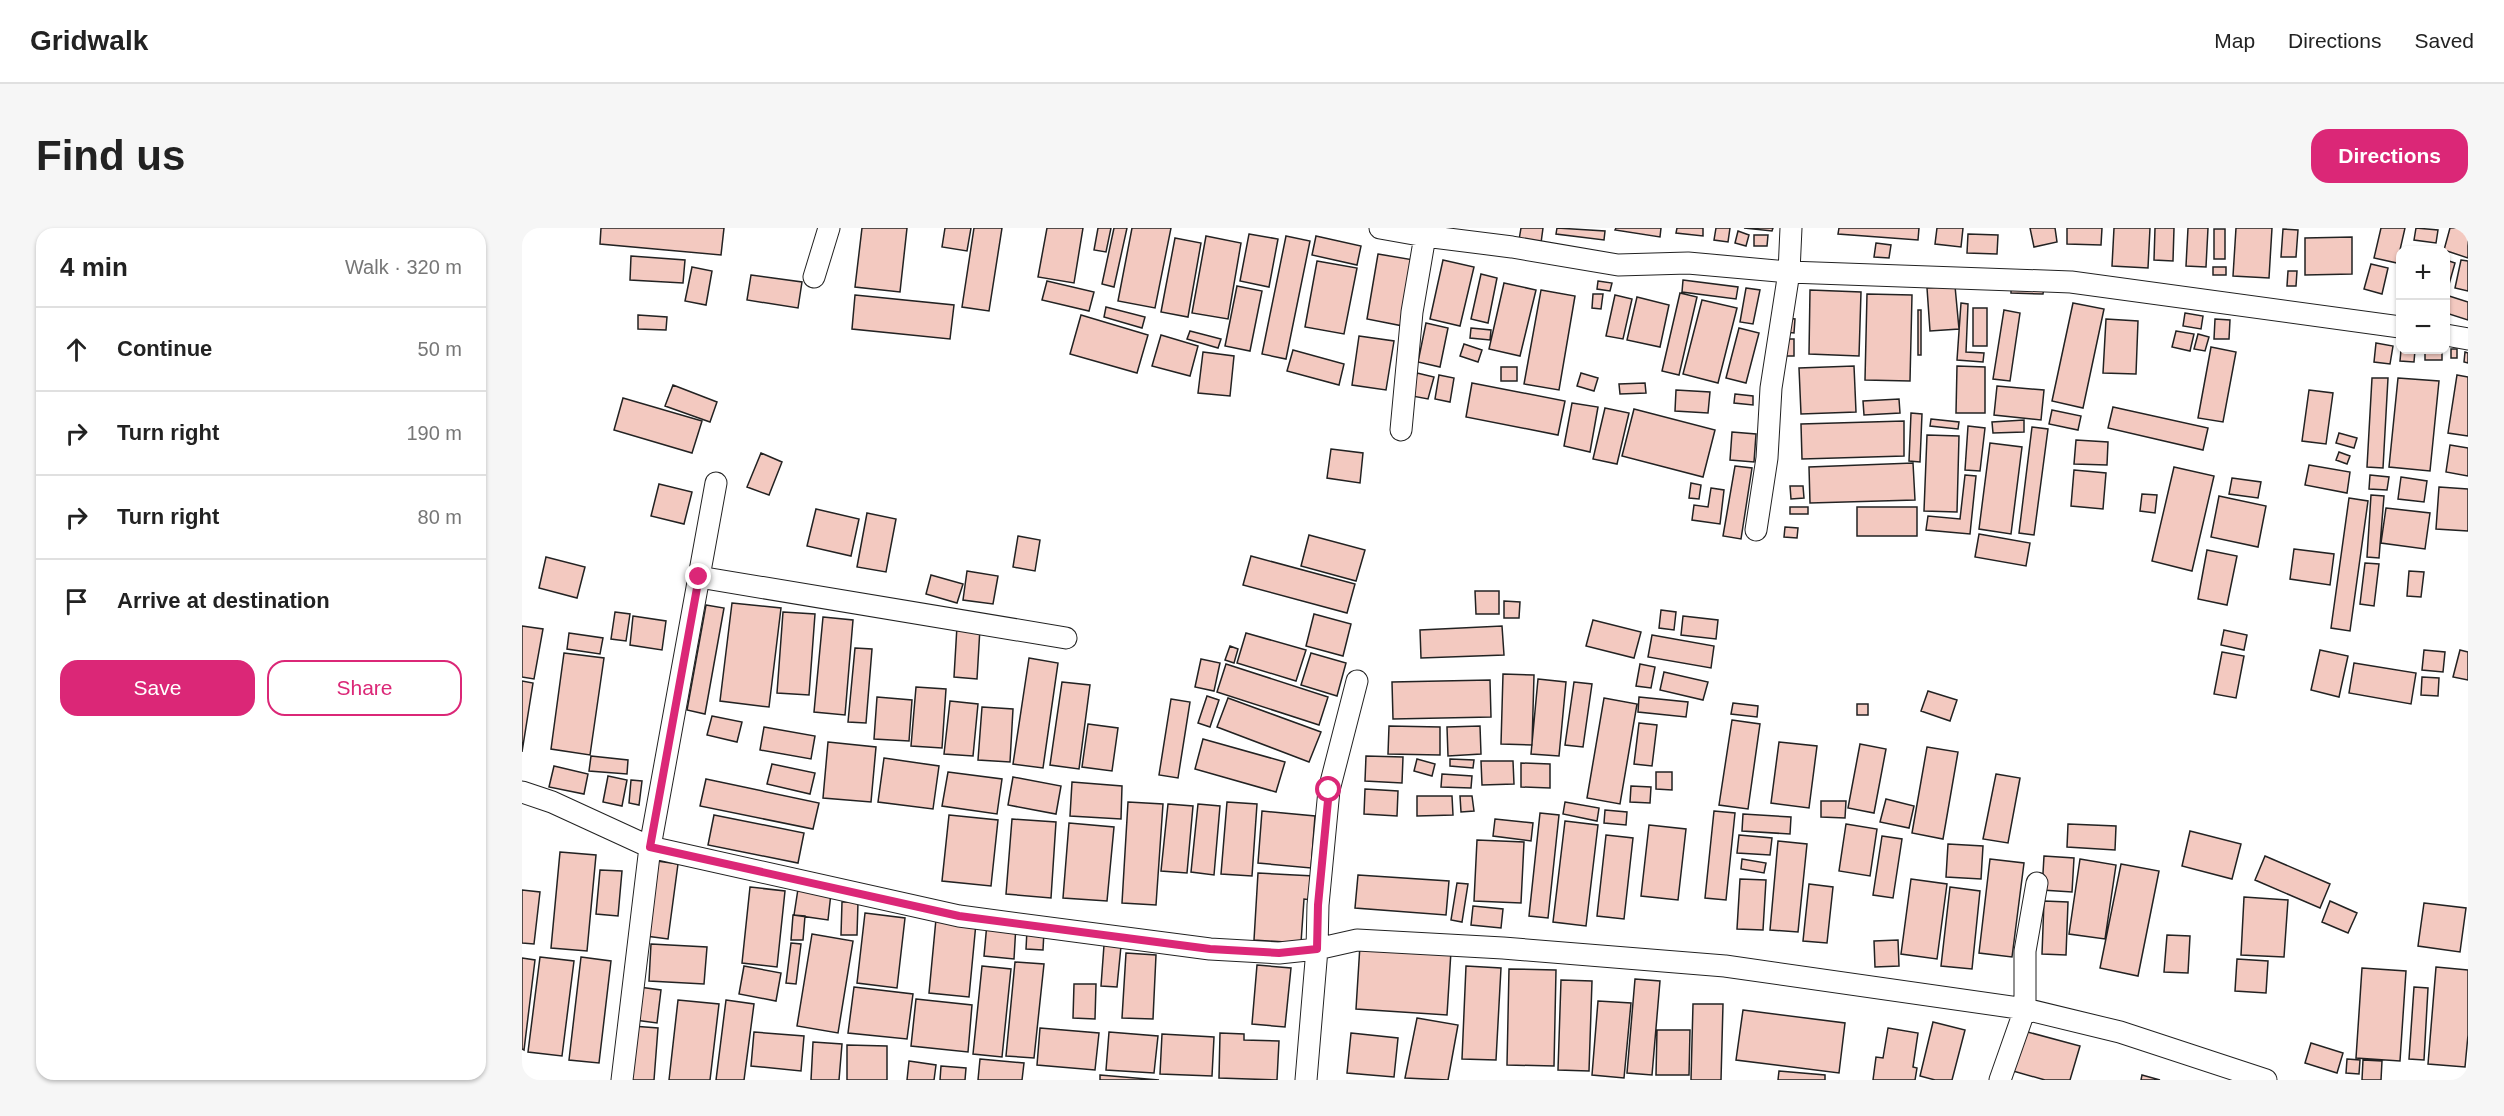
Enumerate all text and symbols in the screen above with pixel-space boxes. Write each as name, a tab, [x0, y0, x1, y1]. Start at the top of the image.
text: Gridwalk	[30, 25, 148, 56]
text: Map	[2214, 29, 2255, 52]
text: Directions	[2288, 29, 2381, 52]
text: Saved	[2414, 29, 2474, 52]
button: Directions	[2311, 129, 2468, 183]
text: Find us	[36, 132, 185, 179]
map controls	[2396, 246, 2450, 354]
button: +	[2396, 246, 2450, 300]
text: 4 min	[60, 252, 128, 282]
text: Walk · 320 m	[345, 256, 462, 278]
button: −	[2396, 300, 2450, 354]
icon: ahead	[60, 333, 93, 366]
text: Continue	[117, 336, 212, 361]
text: 50 m	[418, 338, 462, 360]
icon: right	[60, 417, 93, 450]
text: Turn right	[117, 420, 219, 445]
text: 190 m	[406, 422, 462, 444]
icon: right	[60, 501, 93, 534]
text: Turn right	[117, 504, 219, 529]
text: 80 m	[418, 506, 462, 528]
route end	[685, 563, 711, 589]
icon: arrive	[60, 585, 93, 618]
text: Arrive at destination	[117, 588, 330, 613]
button: Save	[60, 660, 255, 716]
button: Share	[267, 660, 462, 716]
route start	[1315, 776, 1341, 802]

